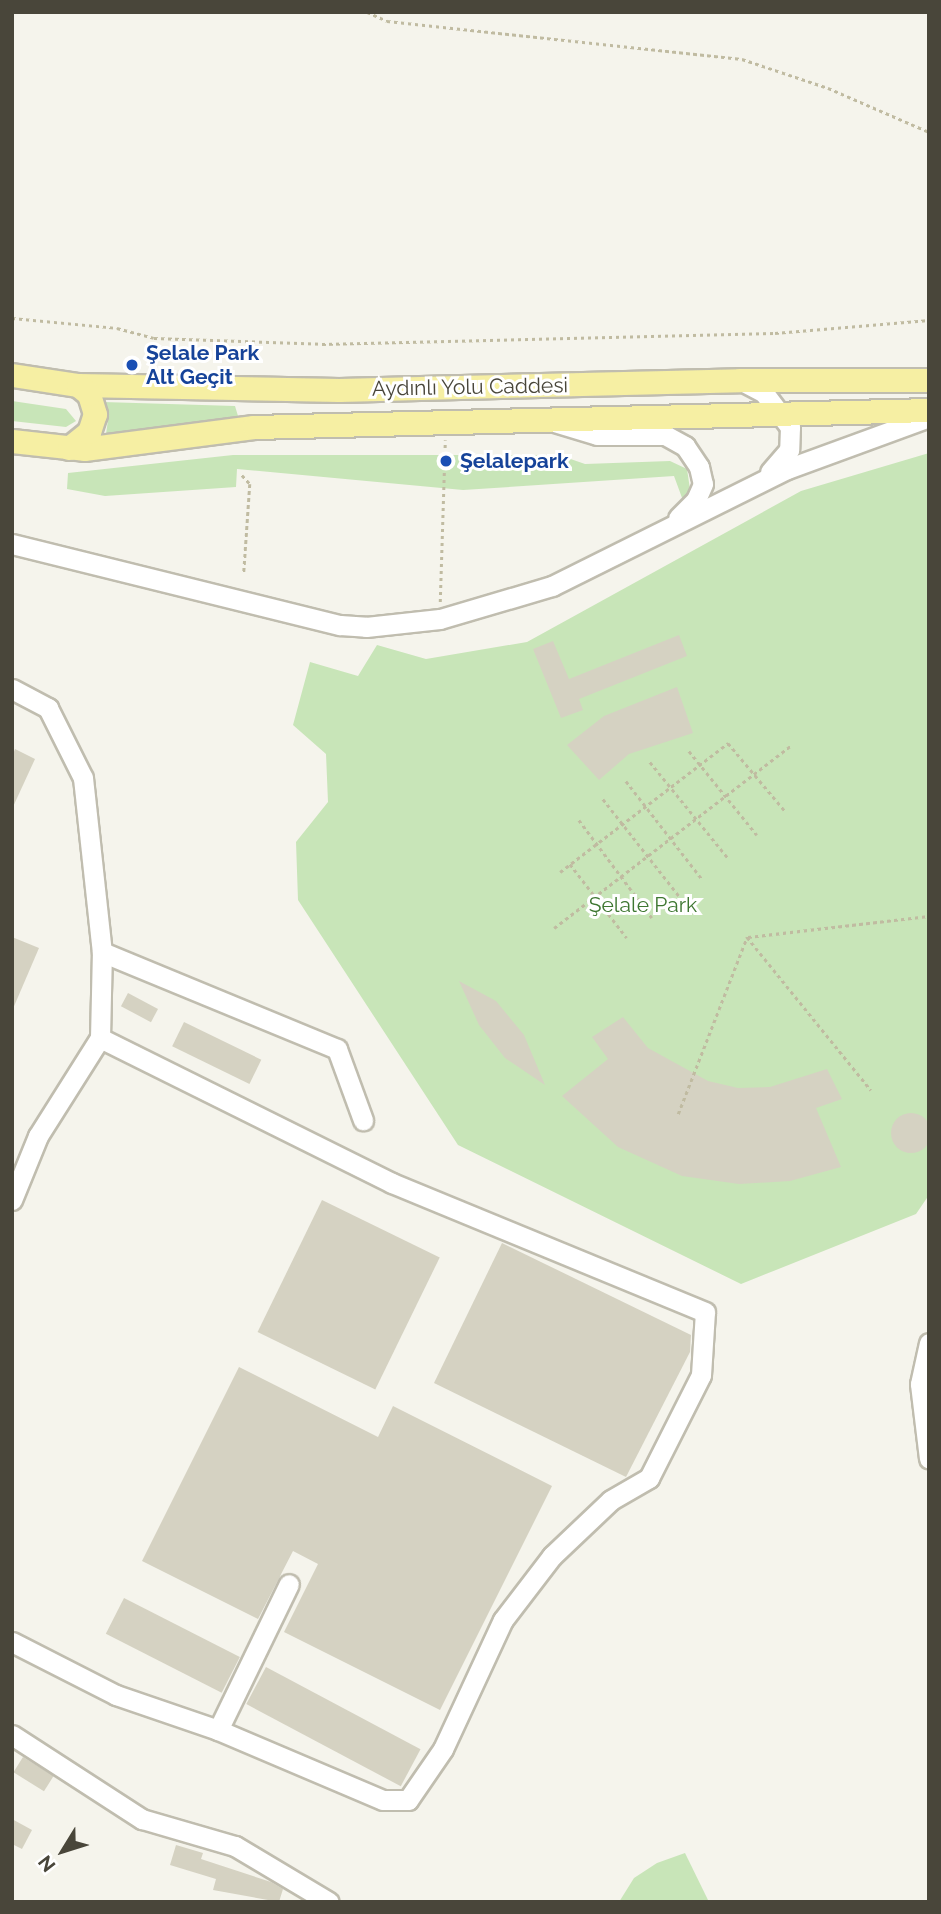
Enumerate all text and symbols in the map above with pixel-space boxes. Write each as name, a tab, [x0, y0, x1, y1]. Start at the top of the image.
place label: Şelale Park Alt Geçit	[146, 340, 259, 390]
marker: Şelale Park Alt Geçit	[124, 357, 140, 373]
street label: Aydınlı Yolu Caddesi	[371, 373, 569, 401]
place label: Şelalepark	[460, 448, 569, 474]
marker: Şelalepark	[438, 453, 454, 469]
park label: Şelale Park	[589, 892, 697, 918]
north arrow	[28, 1816, 98, 1886]
text: N	[33, 1851, 60, 1876]

